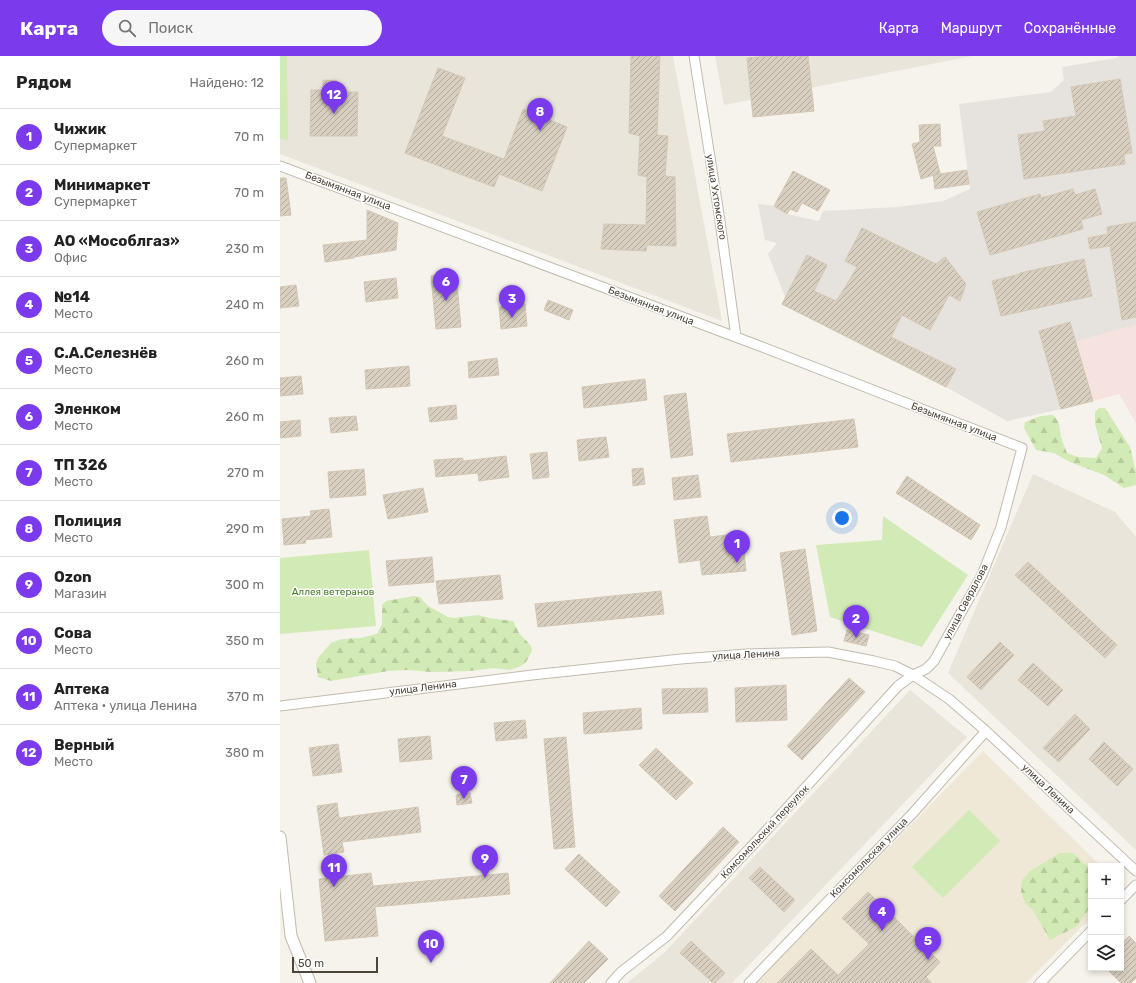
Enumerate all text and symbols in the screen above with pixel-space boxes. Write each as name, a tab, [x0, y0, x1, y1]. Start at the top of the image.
search box	[102, 10, 382, 46]
text: Карта	[20, 17, 78, 40]
icon: search	[116, 17, 138, 39]
text: Поиск	[148, 19, 193, 37]
text: Карта	[879, 20, 919, 37]
text: Маршрут	[941, 20, 1002, 37]
text: Сохранённые	[1024, 20, 1116, 37]
text: Рядом	[16, 72, 72, 92]
text: Найдено: 12	[189, 75, 264, 90]
pin: 12	[321, 81, 347, 114]
pin: 8	[527, 98, 553, 131]
text: Чижик	[54, 120, 106, 138]
text: 1	[26, 129, 32, 144]
text: 70 m	[234, 129, 264, 144]
text: Супермаркет	[54, 138, 137, 153]
street label: улица Ухтомского	[703, 153, 729, 241]
street label: Безымянная улица	[303, 169, 393, 213]
text: Минимаркет	[54, 176, 150, 194]
text: 2	[25, 185, 33, 200]
text: 70 m	[234, 185, 264, 200]
text: Супермаркет	[54, 194, 137, 209]
text: АО «Мособлгаз»	[54, 232, 180, 250]
text: 3	[25, 241, 33, 256]
text: 230 m	[226, 241, 264, 256]
text: Офис	[54, 250, 87, 265]
pin: 6	[433, 268, 459, 301]
street label: Безымянная улица	[606, 284, 696, 328]
pin: 3	[499, 285, 525, 318]
text: №14	[54, 288, 90, 306]
text: 4	[25, 297, 33, 312]
text: 240 m	[225, 297, 264, 312]
text: Место	[54, 306, 93, 321]
text: С.А.Селезнёв	[54, 344, 157, 362]
text: 5	[25, 353, 33, 368]
text: 260 m	[226, 353, 264, 368]
text: Место	[54, 362, 93, 377]
text: Эленком	[54, 400, 121, 418]
street label: Безымянная улица	[909, 400, 999, 444]
text: 6	[25, 409, 33, 424]
text: 260 m	[226, 409, 264, 424]
text: Место	[54, 418, 93, 433]
text: ТП 326	[54, 456, 107, 474]
text: 7	[25, 465, 33, 480]
text: 270 m	[227, 465, 264, 480]
text: Место	[54, 474, 93, 489]
your location	[832, 508, 852, 528]
text: Полиция	[54, 512, 122, 530]
text: 8	[25, 521, 33, 536]
text: 290 m	[226, 521, 264, 536]
text: Место	[54, 530, 93, 545]
pin: 1	[724, 530, 750, 563]
street label: улица Свердлова	[941, 562, 991, 642]
text: Ozon	[54, 568, 92, 586]
text: 9	[25, 577, 33, 592]
text: 300 m	[225, 577, 264, 592]
text: Магазин	[54, 586, 107, 601]
park label: Аллея ветеранов	[292, 586, 375, 598]
pin: 2	[843, 605, 869, 638]
text: Сова	[54, 624, 92, 642]
text: 10	[21, 633, 37, 648]
text: 350 m	[225, 633, 264, 648]
text: Место	[54, 642, 93, 657]
street label: улица Ленина	[712, 647, 780, 663]
street label: улица Ленина	[389, 678, 457, 698]
text: Аптека	[54, 680, 109, 698]
text: 11	[23, 689, 35, 704]
text: 370 m	[227, 689, 264, 704]
text: Аптека · улица Ленина	[54, 698, 197, 713]
text: Верный	[54, 736, 114, 754]
text: 12	[22, 745, 36, 760]
text: 380 m	[225, 745, 264, 760]
text: Место	[54, 754, 93, 769]
street label: улица Ленина	[1019, 762, 1077, 816]
pin: 7	[451, 766, 477, 799]
street label: Комсомольский переулок	[718, 782, 812, 881]
street label: Комсомольская улица	[828, 816, 910, 900]
pin: 9	[472, 845, 498, 878]
pin: 11	[321, 854, 347, 887]
map controls	[1088, 863, 1124, 971]
button: +	[1088, 863, 1124, 899]
pin: 4	[869, 898, 895, 931]
button: −	[1088, 899, 1124, 935]
pin: 5	[915, 927, 941, 960]
pin: 10	[418, 930, 444, 963]
button: layers	[1088, 935, 1124, 971]
scale bar	[292, 955, 378, 974]
text: 50 m	[298, 957, 324, 970]

